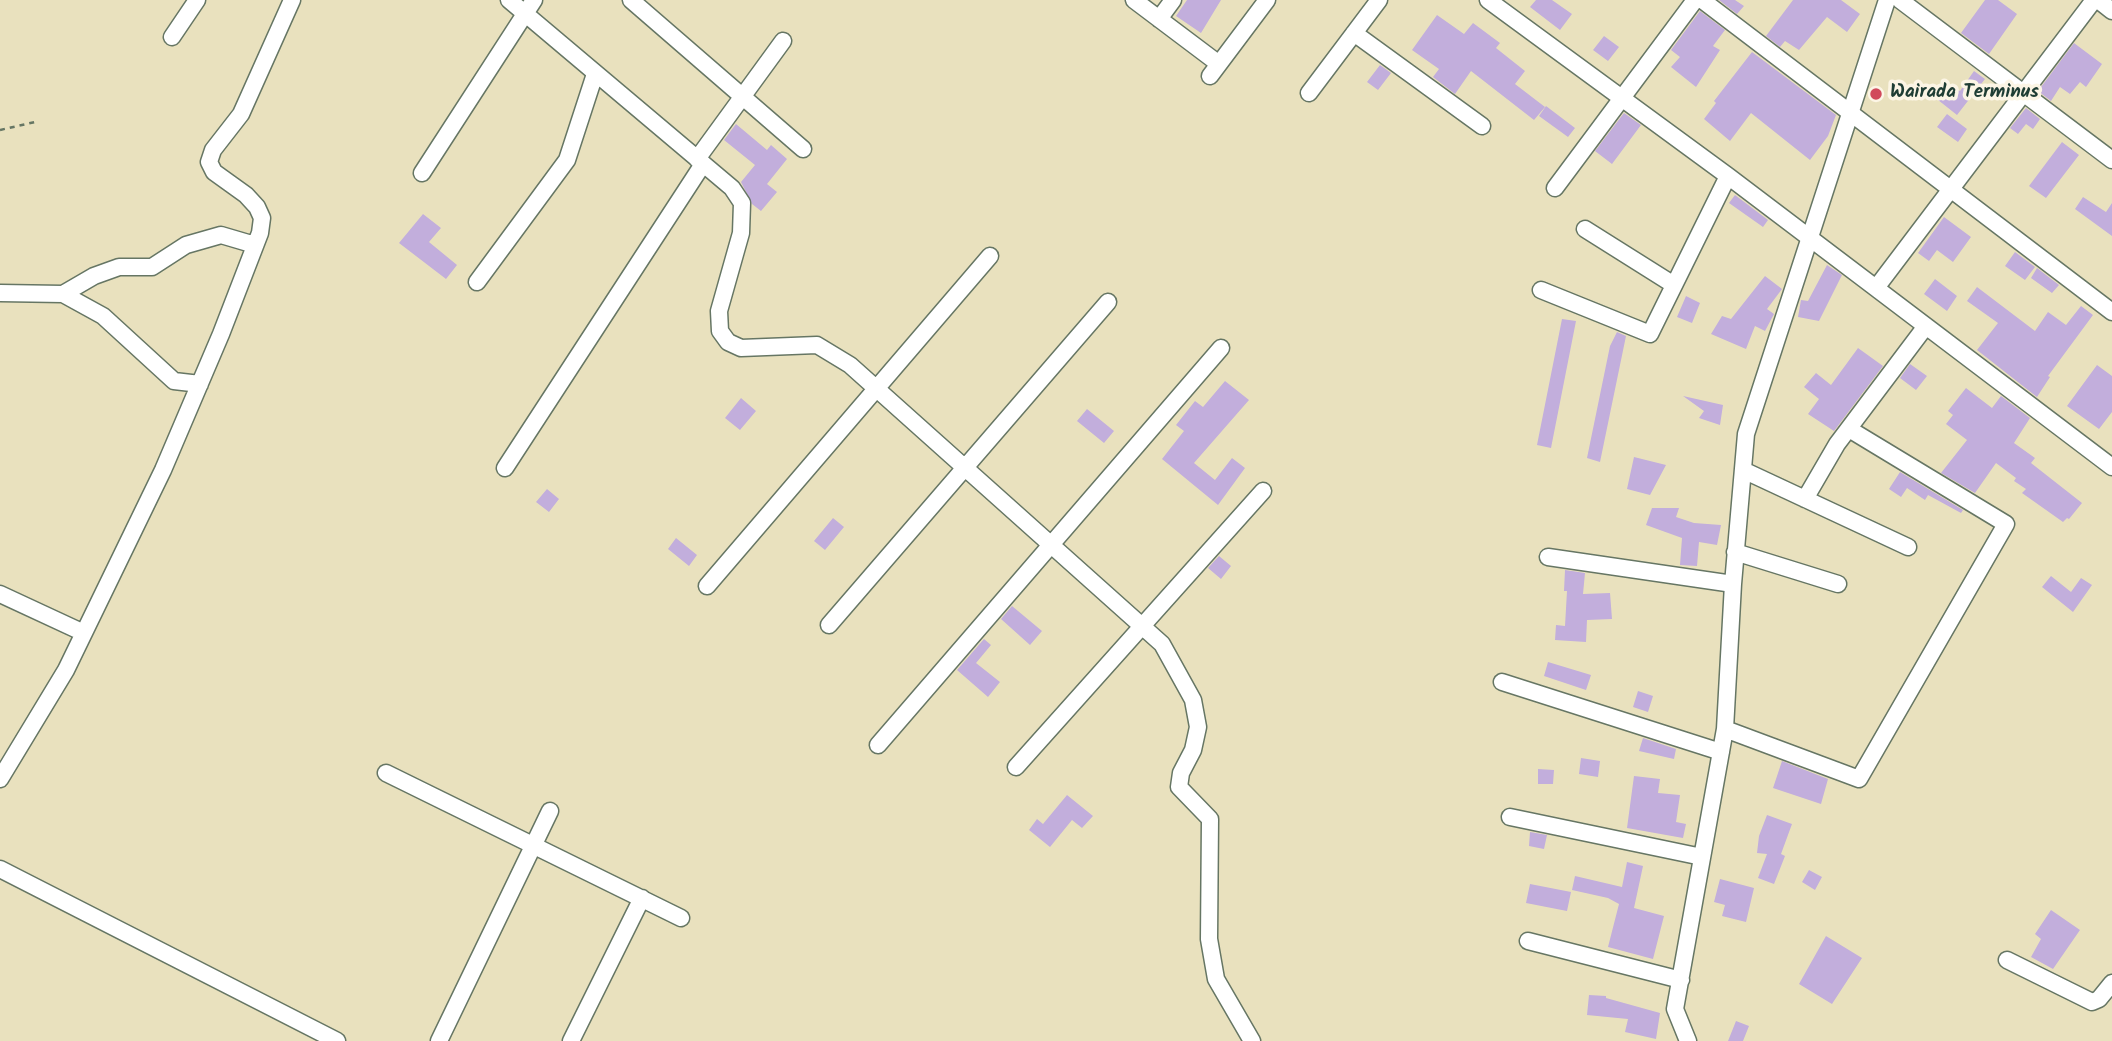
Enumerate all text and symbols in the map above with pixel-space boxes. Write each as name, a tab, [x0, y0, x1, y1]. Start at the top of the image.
place label: Wairada Terminus	[1890, 83, 2039, 105]
marker: Wairada Terminus	[1868, 86, 1884, 102]

